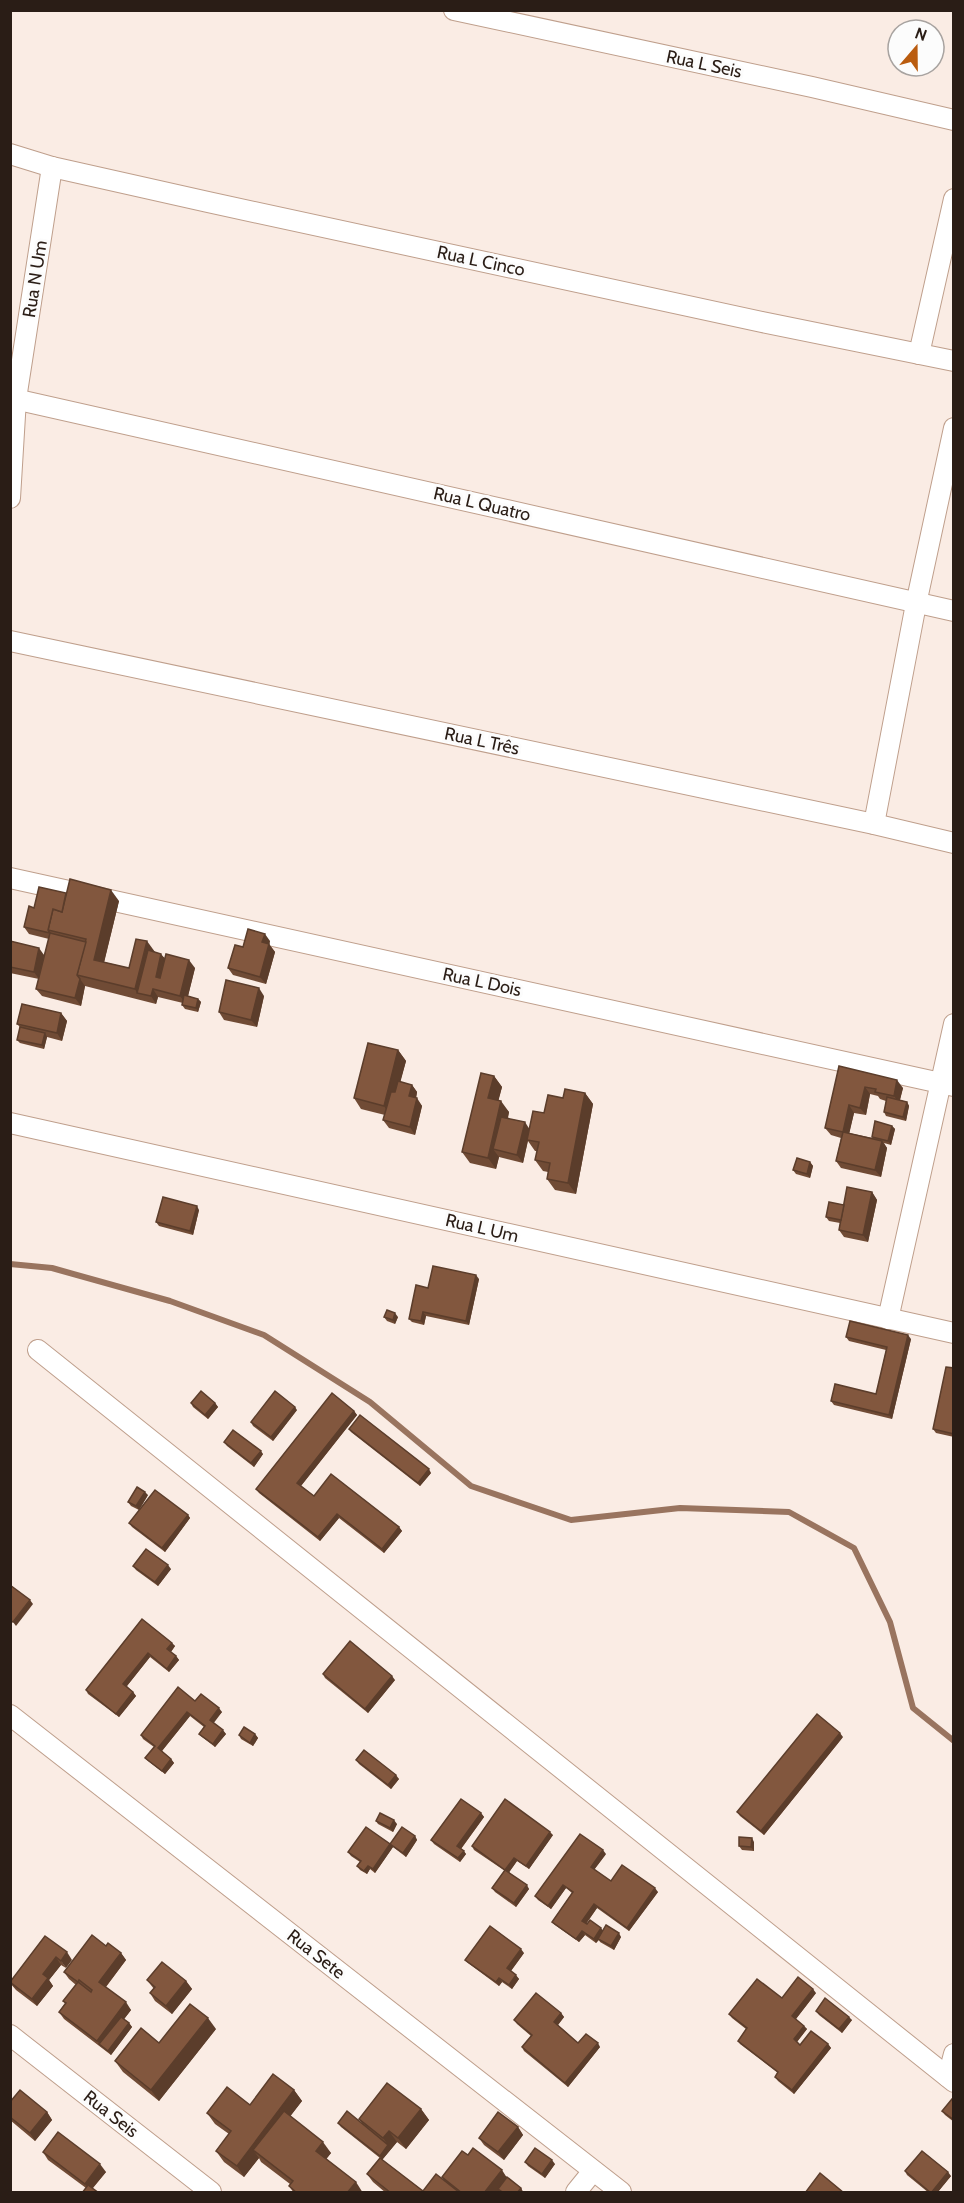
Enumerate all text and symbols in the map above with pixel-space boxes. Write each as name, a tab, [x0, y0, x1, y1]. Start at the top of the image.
north arrow	[886, 18, 946, 78]
text: N	[912, 24, 930, 45]
street label: Rua L Seis	[664, 45, 744, 83]
street label: Rua N Um	[18, 239, 52, 319]
street label: Rua L Cinco	[435, 241, 527, 281]
street label: Rua L Quatro	[431, 482, 533, 526]
street label: Rua L Três	[443, 722, 521, 760]
street label: Rua L Dois	[441, 963, 523, 1001]
street label: Rua L Um	[443, 1209, 521, 1247]
street label: Rua Sete	[283, 1924, 349, 1984]
street label: Rua Seis	[79, 2086, 143, 2142]

